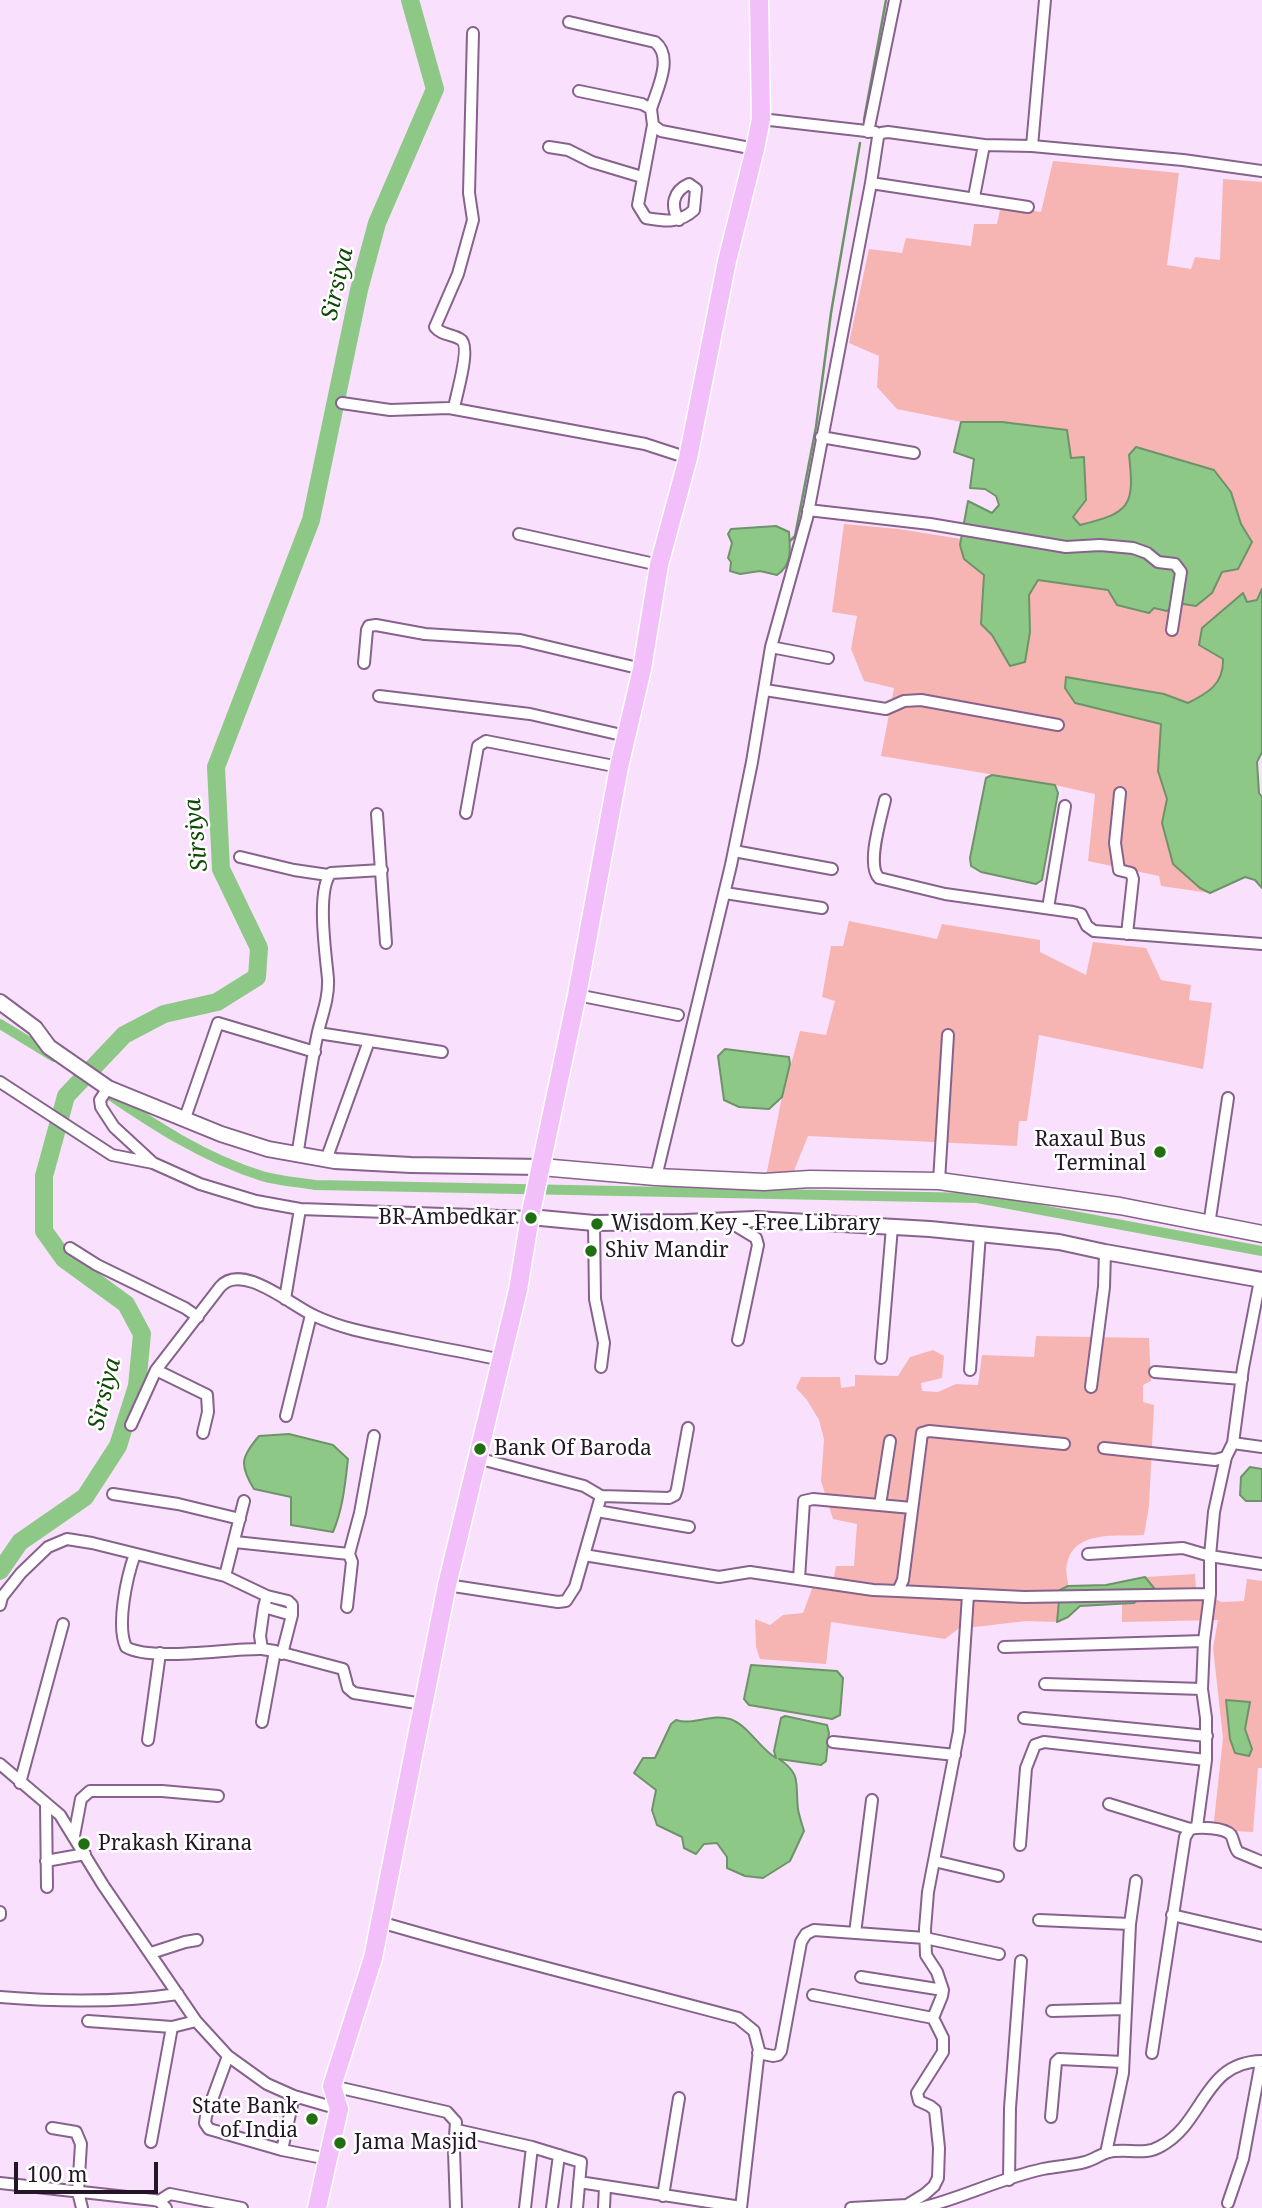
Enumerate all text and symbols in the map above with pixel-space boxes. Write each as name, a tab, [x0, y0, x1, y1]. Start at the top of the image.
water label: Sirsiya	[316, 245, 360, 323]
water label: Sirsiya	[179, 797, 215, 873]
place label: Raxaul Bus Terminal	[1035, 1127, 1146, 1177]
marker: Raxaul Bus Terminal	[1152, 1144, 1168, 1160]
place label: BR Ambedkar	[378, 1205, 517, 1231]
marker: BR Ambedkar	[523, 1210, 539, 1226]
place label: Wisdom Key - Free Library	[611, 1211, 880, 1237]
marker: Wisdom Key - Free Library	[589, 1216, 605, 1232]
place label: Shiv Mandir	[605, 1238, 729, 1264]
marker: Shiv Mandir	[583, 1243, 599, 1259]
water label: Sirsiya	[83, 1355, 127, 1433]
place label: Bank Of Baroda	[494, 1436, 652, 1462]
marker: Bank Of Baroda	[472, 1441, 488, 1457]
place label: Prakash Kirana	[98, 1831, 252, 1857]
marker: Prakash Kirana	[76, 1836, 92, 1852]
place label: State Bank of India	[192, 2094, 298, 2144]
marker: State Bank of India	[304, 2111, 320, 2127]
place label: Jama Masjid	[354, 2130, 477, 2156]
marker: Jama Masjid	[332, 2135, 348, 2151]
scale bar	[18, 2148, 161, 2192]
text: 100 m	[27, 2160, 88, 2188]

